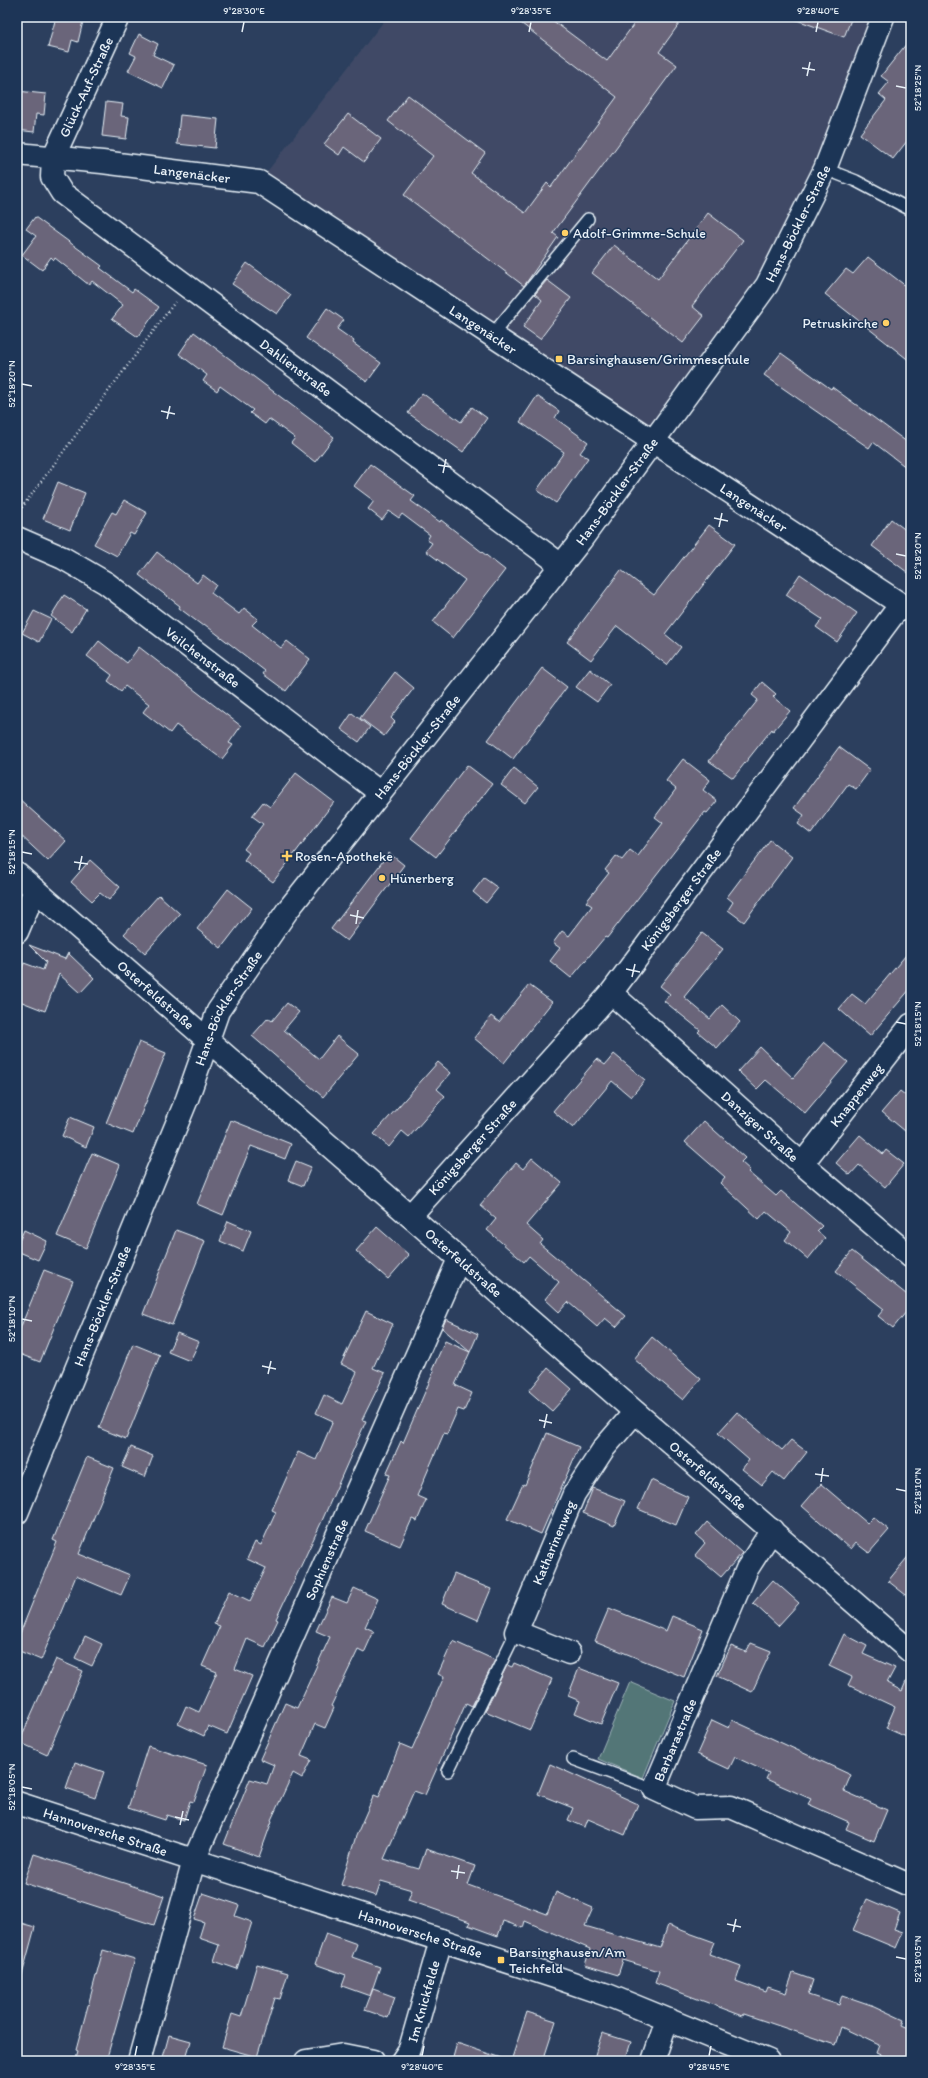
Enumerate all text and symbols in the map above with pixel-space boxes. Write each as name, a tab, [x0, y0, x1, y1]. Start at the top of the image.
text: 9°28'30"E	[223, 4, 265, 17]
text: 9°28'35"E	[511, 4, 552, 17]
text: 9°28'40"E	[797, 4, 840, 17]
street label: Glück-Auf-Straße	[56, 34, 117, 140]
text: 52°18'25"N	[911, 65, 924, 111]
street label: Langenäcker	[152, 161, 232, 187]
street label: Hans-Böckler-Straße	[762, 163, 835, 285]
place label: Adolf-Grimme-Schule	[573, 225, 706, 242]
marker: Adolf-Grimme-Schule	[560, 228, 570, 238]
street label: Langenäcker	[446, 302, 520, 359]
place label: Petruskirche	[802, 315, 878, 332]
marker: Petruskirche	[881, 318, 891, 328]
street label: Dahlienstraße	[256, 335, 336, 401]
place label: Barsinghausen/Grimmeschule	[567, 351, 750, 368]
marker: Barsinghausen/Grimmeschule	[554, 354, 564, 364]
text: 52°18'20"N	[5, 360, 18, 408]
street label: Hans-Böckler-Straße	[572, 434, 662, 549]
street label: Langenäcker	[717, 480, 791, 537]
text: 52°18'20"N	[911, 532, 924, 580]
street label: Veilchenstraße	[162, 624, 244, 692]
street label: Hans-Böckler-Straße	[371, 691, 465, 803]
text: 52°18'15"N	[5, 829, 18, 875]
street label: Königsberger Straße	[637, 845, 725, 955]
place label: Rosen-Apotheke	[295, 848, 393, 865]
marker: Rosen-Apotheke	[282, 851, 292, 861]
place label: Hünerberg	[390, 870, 455, 887]
marker: Hünerberg	[377, 873, 387, 883]
street label: Hans-Böckler-Straße	[191, 947, 266, 1068]
street label: Osterfeldstraße	[113, 957, 198, 1034]
text: 52°18'15"N	[911, 1001, 924, 1047]
street label: Knappenweg	[826, 1059, 887, 1130]
street label: Danziger Straße	[717, 1088, 802, 1166]
street label: Königsberger Straße	[425, 1095, 521, 1199]
street label: Osterfeldstraße	[421, 1225, 506, 1301]
street label: Hans-Böckler-Straße	[70, 1243, 135, 1369]
text: 52°18'10"N	[5, 1295, 18, 1342]
street label: Osterfeldstraße	[665, 1437, 750, 1514]
text: 52°18'10"N	[911, 1467, 924, 1514]
street label: Katharinenweg	[529, 1497, 580, 1588]
street label: Sophienstraße	[302, 1516, 353, 1603]
street label: Barbarastraße	[650, 1696, 701, 1784]
text: 52°18'05"N	[5, 1763, 18, 1811]
street label: Hannoversche Straße	[41, 1804, 170, 1860]
street label: Hannoversche Straße	[356, 1906, 485, 1962]
text: 52°18'05"N	[911, 1935, 924, 1983]
place label: Barsinghausen/Am Teichfeld	[509, 1944, 626, 1977]
marker: Barsinghausen/Am Teichfeld	[496, 1955, 506, 1965]
street label: Im Knickfelde	[404, 1958, 444, 2044]
text: 9°28'35"E	[115, 2060, 156, 2073]
text: 9°28'40"E	[401, 2060, 444, 2073]
text: 9°28'45"E	[688, 2060, 730, 2073]

